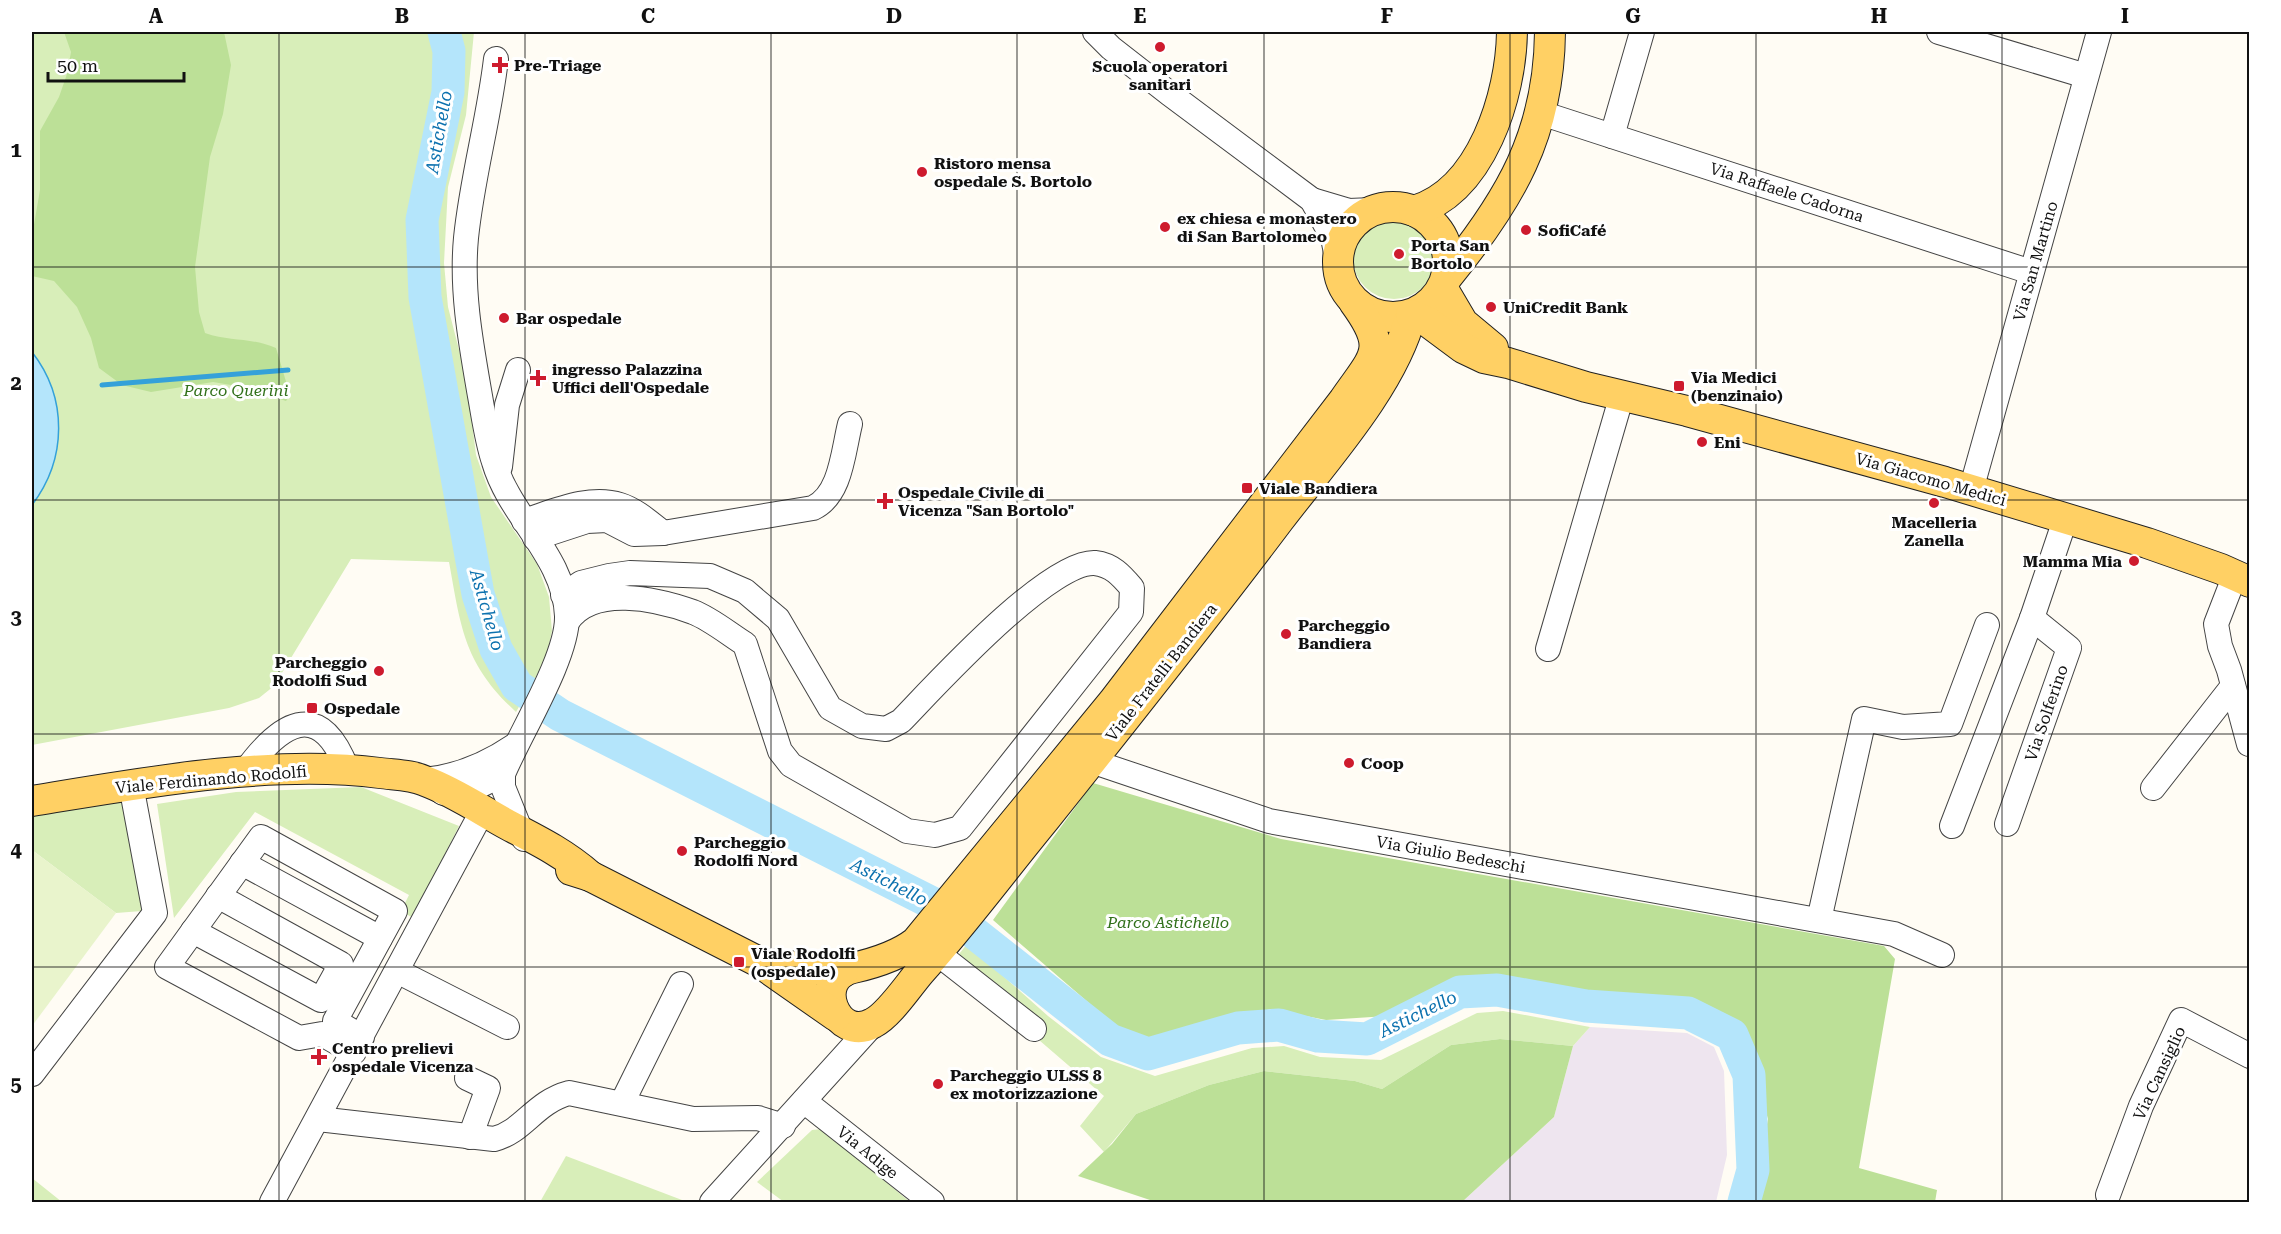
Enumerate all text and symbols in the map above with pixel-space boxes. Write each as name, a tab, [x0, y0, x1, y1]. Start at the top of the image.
text: A	[149, 4, 164, 28]
text: B	[395, 4, 409, 28]
text: C	[641, 4, 655, 28]
text: D	[886, 4, 902, 28]
text: E	[1134, 4, 1147, 28]
text: F	[1381, 4, 1393, 28]
text: G	[1625, 4, 1641, 28]
text: H	[1871, 4, 1887, 28]
text: I	[2121, 4, 2129, 28]
marker: Scuola operatori sanitari	[1153, 40, 1167, 54]
scale bar	[48, 45, 184, 83]
text: 50 m	[57, 55, 98, 76]
marker: Pre-Triage	[491, 56, 509, 74]
place label: Pre-Triage	[514, 56, 601, 75]
place label: Scuola operatori sanitari	[1092, 57, 1228, 94]
water label: Astichello	[421, 89, 456, 176]
text: 1	[10, 138, 22, 162]
place label: Ristoro mensa ospedale S. Bortolo	[934, 154, 1092, 191]
street label: Via Raffaele Cadorna	[1708, 159, 1866, 226]
marker: Ristoro mensa ospedale S. Bortolo	[915, 165, 929, 179]
street label: Via San Martino	[2009, 199, 2062, 323]
place label: ex chiesa e monastero di San Bartolomeo	[1177, 209, 1357, 246]
marker: ex chiesa e monastero di San Bartolomeo	[1158, 220, 1172, 234]
place label: SofiCafé	[1538, 221, 1606, 240]
marker: SofiCafé	[1519, 223, 1533, 237]
place label: Porta San Bortolo	[1411, 236, 1490, 273]
marker: Porta San Bortolo	[1392, 247, 1406, 261]
place label: UniCredit Bank	[1503, 298, 1628, 317]
marker: UniCredit Bank	[1484, 300, 1498, 314]
place label: Bar ospedale	[516, 309, 622, 328]
marker: Bar ospedale	[497, 311, 511, 325]
place label: ingresso Palazzina Uffici dell'Ospedale	[552, 360, 709, 397]
place label: Via Medici (benzinaio)	[1691, 368, 1783, 405]
marker: ingresso Palazzina Uffici dell'Ospedale	[529, 369, 547, 387]
text: 2	[10, 371, 22, 395]
marker: Via Medici (benzinaio)	[1672, 379, 1686, 393]
park label: Parco Querini	[182, 381, 289, 400]
place label: Eni	[1714, 433, 1741, 452]
marker: Eni	[1695, 435, 1709, 449]
street label: Via Giacomo Medici	[1853, 449, 2008, 510]
place label: Viale Bandiera	[1259, 479, 1378, 498]
marker: Viale Bandiera	[1240, 481, 1254, 495]
place label: Ospedale Civile di Vicenza "San Bortolo"	[898, 483, 1074, 520]
marker: Ospedale Civile di Vicenza "San Bortolo"	[876, 492, 894, 510]
marker: Macelleria Zanella	[1927, 496, 1941, 510]
place label: Macelleria Zanella	[1891, 513, 1977, 550]
place label: Mamma Mia	[2023, 552, 2123, 571]
marker: Mamma Mia	[2127, 554, 2141, 568]
water label: Astichello	[466, 566, 509, 653]
street label: Viale Fratelli Bandiera	[1102, 599, 1221, 745]
text: 3	[10, 605, 22, 629]
place label: Parcheggio Bandiera	[1298, 616, 1390, 653]
marker: Parcheggio Bandiera	[1279, 627, 1293, 641]
place label: Parcheggio Rodolfi Sud	[272, 653, 367, 690]
street label: Via Solferino	[2021, 662, 2072, 764]
marker: Parcheggio Rodolfi Sud	[372, 664, 386, 678]
place label: Ospedale	[324, 699, 400, 718]
marker: Ospedale	[305, 701, 319, 715]
place label: Coop	[1361, 754, 1404, 773]
marker: Coop	[1342, 756, 1356, 770]
street label: Viale Ferdinando Rodolfi	[115, 762, 308, 797]
street label: Via Giulio Bedeschi	[1375, 832, 1527, 877]
place label: Parcheggio Rodolfi Nord	[694, 833, 798, 870]
text: 4	[10, 838, 22, 862]
marker: Parcheggio Rodolfi Nord	[675, 844, 689, 858]
water label: Astichello	[846, 853, 931, 910]
park label: Parco Astichello	[1106, 913, 1229, 932]
place label: Viale Rodolfi (ospedale)	[751, 944, 855, 981]
marker: Viale Rodolfi (ospedale)	[732, 955, 746, 969]
water label: Astichello	[1375, 986, 1460, 1042]
street label: Via Cansiglio	[2129, 1023, 2190, 1123]
place label: Centro prelievi ospedale Vicenza	[332, 1039, 474, 1076]
marker: Centro prelievi ospedale Vicenza	[310, 1048, 328, 1066]
place label: Parcheggio ULSS 8 ex motorizzazione	[950, 1066, 1102, 1103]
text: 5	[10, 1072, 22, 1096]
marker: Parcheggio ULSS 8 ex motorizzazione	[931, 1077, 945, 1091]
street label: Via Adige	[833, 1122, 902, 1183]

